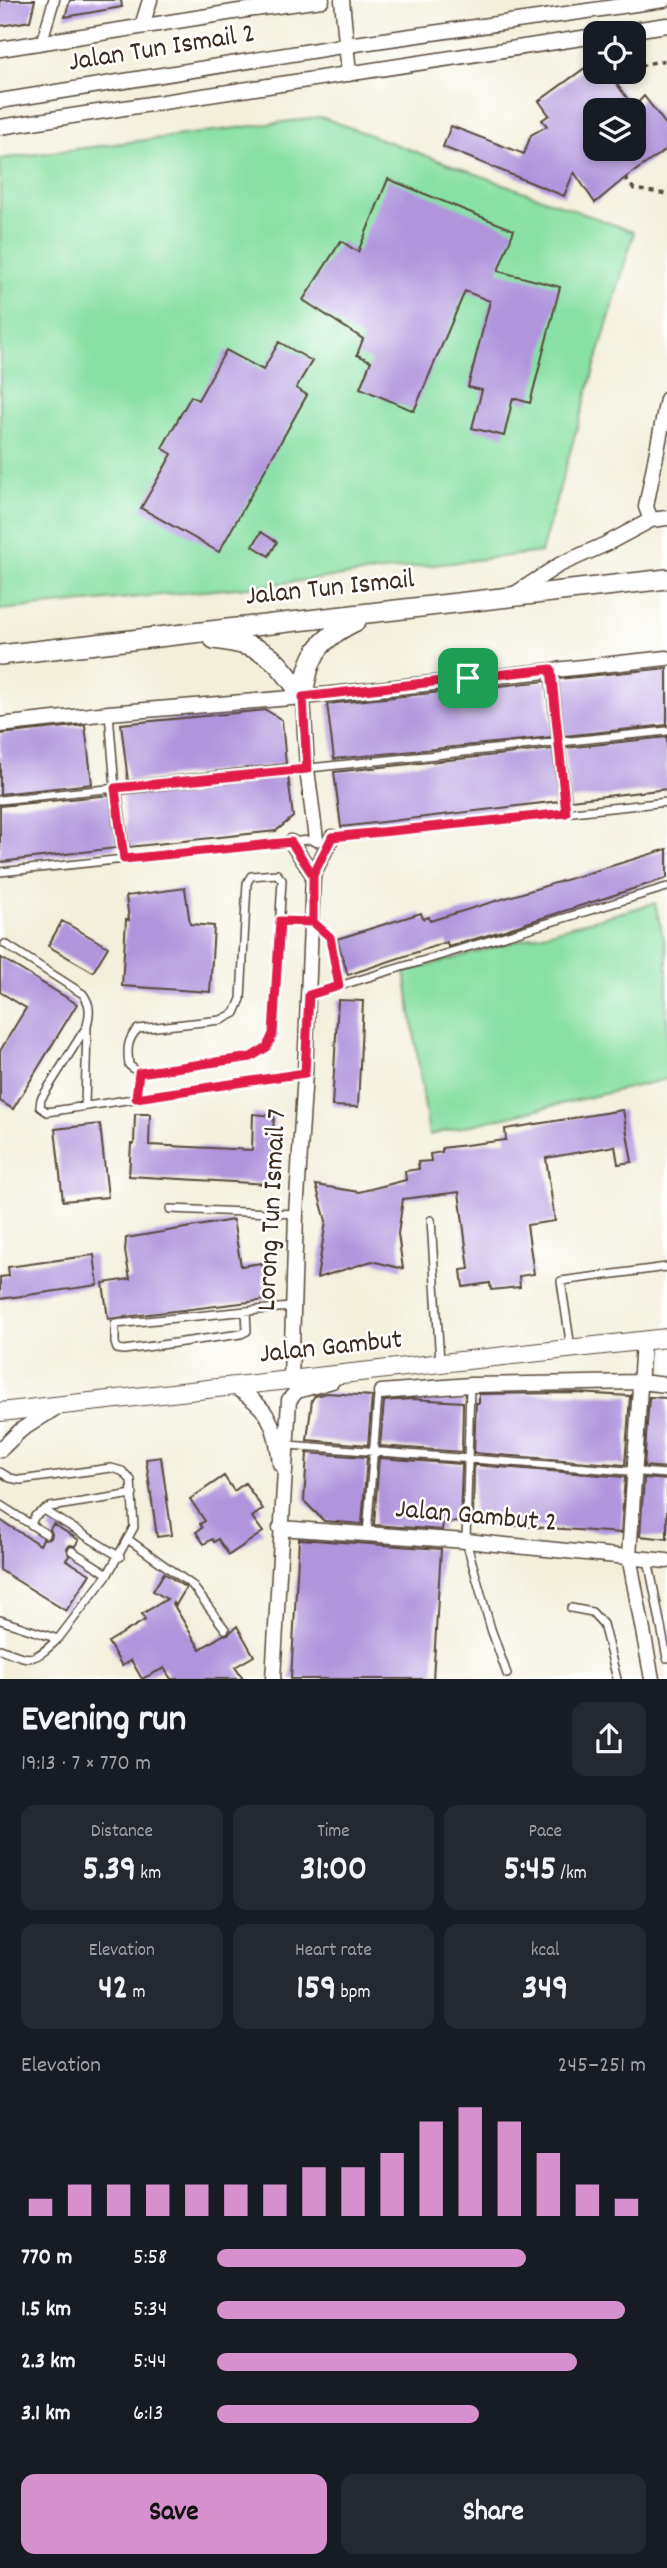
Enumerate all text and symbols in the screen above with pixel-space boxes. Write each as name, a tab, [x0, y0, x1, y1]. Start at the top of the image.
street label: Jalan Tun Ismail 2	[66, 16, 258, 84]
map controls	[583, 21, 646, 161]
button: locate	[583, 21, 646, 84]
button: layers	[583, 98, 646, 161]
street label: Jalan Tun Ismail	[244, 561, 417, 619]
pin	[438, 648, 498, 708]
icon: arrive	[449, 659, 487, 697]
street label: Lorong Tun Ismail 7	[249, 1108, 299, 1312]
street label: Jalan Gambut	[258, 1322, 404, 1376]
street label: Jalan Gambut 2	[393, 1491, 559, 1545]
text: Evening run	[21, 1694, 186, 1749]
button: share	[572, 1702, 646, 1776]
text: 19:13 · 7 × 770 m	[21, 1748, 151, 1781]
text: Distance	[91, 1819, 153, 1846]
text: Time	[317, 1819, 350, 1846]
text: Pace	[528, 1819, 562, 1846]
text: 5.39	[82, 1846, 136, 1896]
text: 31:00	[300, 1846, 367, 1896]
text: 5:45	[503, 1846, 556, 1896]
text: km	[136, 1861, 161, 1888]
text: /km	[556, 1861, 587, 1888]
text: Elevation	[89, 1938, 155, 1965]
text: Heart rate	[295, 1938, 372, 1965]
text: kcal	[531, 1938, 560, 1965]
text: 42	[98, 1965, 128, 2015]
text: 159	[296, 1965, 336, 2015]
text: 349	[522, 1965, 568, 2015]
text: m	[128, 1980, 145, 2007]
text: bpm	[336, 1980, 371, 2007]
text: Elevation	[21, 2050, 101, 2083]
text: 245–251 m	[558, 2050, 646, 2083]
text: 770 m	[21, 2242, 72, 2275]
text: 5:58	[133, 2242, 167, 2275]
text: 1.5 km	[21, 2294, 71, 2327]
text: 5:34	[133, 2294, 167, 2327]
text: 2.3 km	[21, 2346, 76, 2379]
text: 5:44	[133, 2346, 167, 2379]
text: 3.1 km	[21, 2398, 71, 2431]
text: 6:13	[133, 2398, 163, 2431]
button: Save	[21, 2474, 327, 2554]
button: Share	[341, 2474, 646, 2554]

